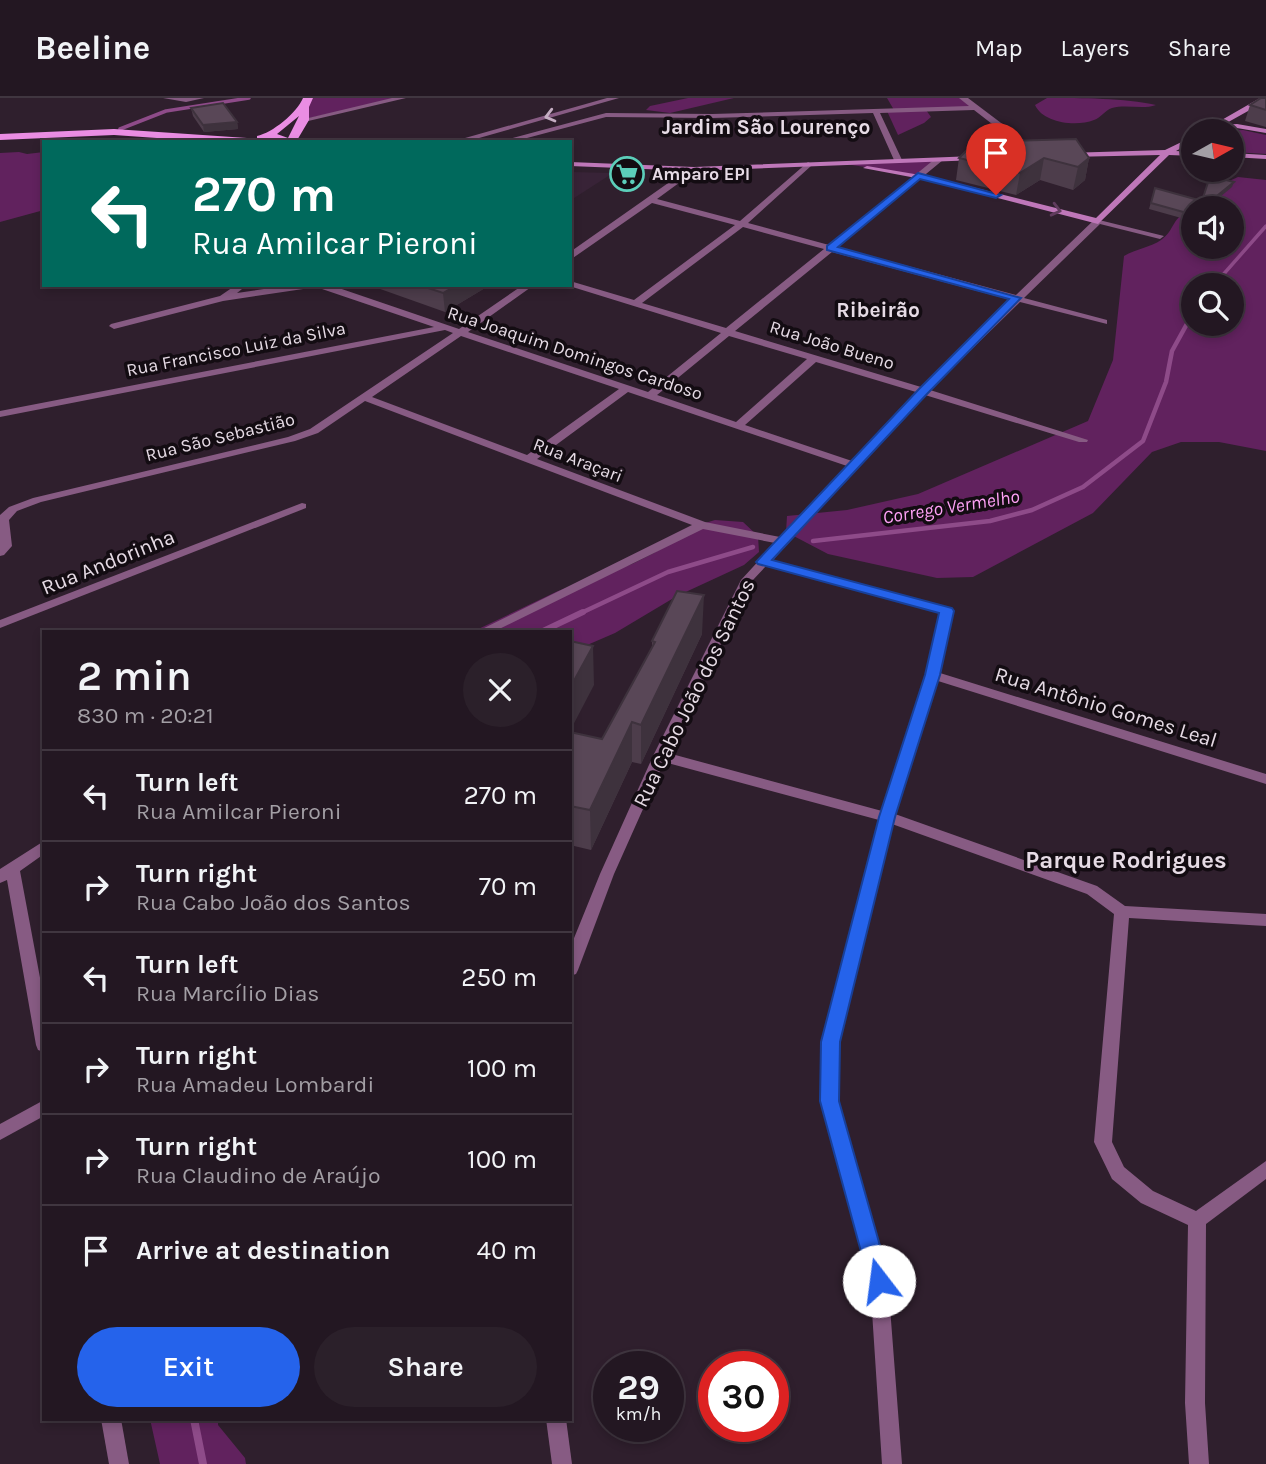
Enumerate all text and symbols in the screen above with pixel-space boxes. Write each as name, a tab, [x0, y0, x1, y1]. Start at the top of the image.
text: Beeline	[35, 29, 150, 67]
text: Map	[975, 34, 1023, 62]
text: Layers	[1061, 34, 1130, 62]
text: Share	[1168, 34, 1231, 62]
one-way arrow	[544, 108, 556, 122]
district label: Jardim São Lourenço	[662, 115, 870, 139]
north arrow	[1181, 119, 1244, 182]
map controls	[1181, 119, 1244, 336]
pin	[966, 123, 1026, 195]
icon: arrive	[977, 134, 1015, 172]
supermarket icon: Amparo EPI	[608, 155, 646, 193]
place label: Amparo EPI	[652, 163, 750, 185]
text: 270 m	[192, 166, 336, 223]
icon: left	[77, 168, 168, 259]
button: sound	[1181, 196, 1244, 259]
one-way arrow	[1050, 202, 1062, 216]
text: Rua Amilcar Pieroni	[192, 225, 478, 262]
button: search	[1181, 273, 1244, 336]
district label: Ribeirão	[836, 298, 920, 322]
street label: Rua Joaquim Domingos Cardoso	[445, 301, 705, 405]
street label: Rua João Bueno	[767, 316, 897, 374]
street label: Rua Francisco Luiz da Silva	[124, 317, 348, 381]
street label: Rua São Sebastião	[143, 408, 297, 466]
street label: Rua Araçari	[530, 433, 626, 487]
water label: Corrego Vermelho	[881, 485, 1022, 529]
street label: Rua Andorinha	[38, 524, 178, 600]
street label: Rua Cabo João dos Santos	[628, 575, 760, 811]
text: 2 min	[77, 651, 192, 701]
button: close	[463, 653, 537, 727]
street label: Rua Antônio Gomes Leal	[992, 662, 1220, 752]
text: 830 m · 20:21	[77, 702, 214, 729]
text: Turn left	[136, 767, 238, 798]
icon: left	[77, 777, 115, 815]
text: 270 m	[464, 780, 537, 811]
text: Rua Amilcar Pieroni	[136, 798, 341, 825]
district label: Parque Rodrigues	[1025, 846, 1227, 874]
text: Turn right	[136, 858, 257, 889]
icon: right	[77, 868, 115, 906]
text: 70 m	[479, 871, 537, 902]
text: Rua Cabo João dos Santos	[136, 889, 411, 916]
text: Turn left	[136, 949, 238, 980]
icon: left	[77, 959, 115, 997]
text: 250 m	[461, 962, 537, 993]
text: Rua Marcílio Dias	[136, 980, 319, 1007]
text: Turn right	[136, 1040, 257, 1071]
icon: right	[77, 1050, 115, 1088]
text: 100 m	[467, 1053, 537, 1084]
text: Rua Amadeu Lombardi	[136, 1071, 374, 1098]
text: Turn right	[136, 1131, 257, 1162]
icon: right	[77, 1141, 115, 1179]
text: 100 m	[467, 1144, 537, 1175]
text: Rua Claudino de Araújo	[136, 1162, 380, 1189]
icon: arrive	[77, 1232, 115, 1270]
text: Arrive at destination	[136, 1235, 390, 1266]
text: 40 m	[477, 1235, 537, 1266]
position arrow	[842, 1244, 916, 1318]
button: Exit	[77, 1327, 300, 1407]
button: Share	[314, 1327, 537, 1407]
speed limit sign: 30	[698, 1351, 789, 1442]
text: 29	[617, 1367, 660, 1408]
text: km/h	[616, 1403, 661, 1425]

